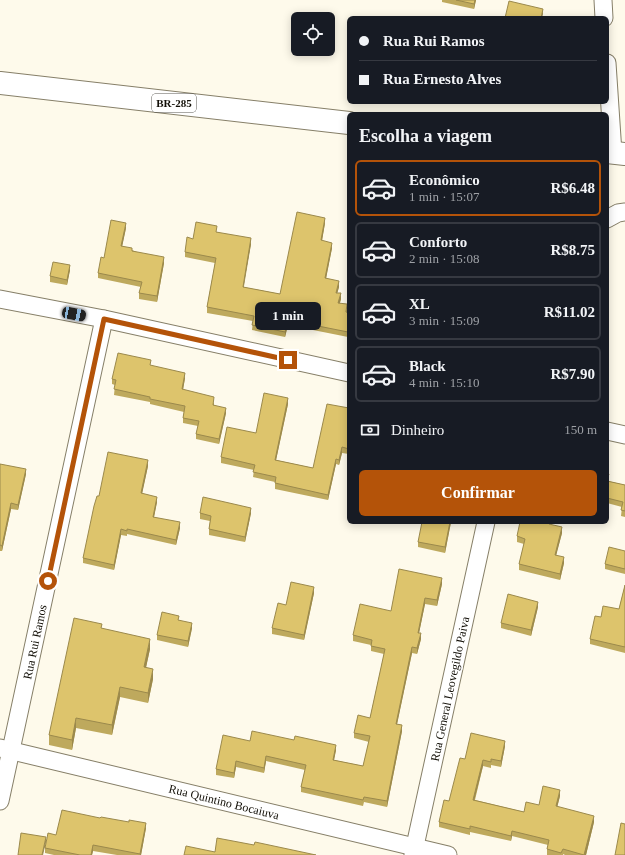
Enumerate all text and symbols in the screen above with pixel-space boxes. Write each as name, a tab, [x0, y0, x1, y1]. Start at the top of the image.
map controls	[291, 12, 335, 56]
button: locate	[291, 12, 335, 56]
text: Rua Rui Ramos	[383, 33, 485, 49]
text: Rua Ernesto Alves	[383, 71, 501, 87]
road number: BR-285	[152, 94, 196, 112]
text: Escolha a viagem	[359, 126, 492, 146]
icon: car	[361, 170, 397, 206]
text: Econômico	[409, 172, 480, 188]
text: R$6.48	[550, 180, 595, 196]
text: 1 min · 15:07	[409, 189, 479, 204]
icon: car	[361, 232, 397, 268]
text: Conforto	[409, 234, 467, 250]
text: R$8.75	[550, 242, 595, 258]
text: 2 min · 15:08	[409, 251, 479, 266]
icon: car	[361, 294, 397, 330]
text: XL	[409, 296, 430, 312]
callout: 1 min	[255, 302, 321, 330]
text: R$11.02	[544, 304, 595, 320]
car	[61, 306, 87, 322]
text: 1 min	[272, 308, 304, 323]
text: 3 min · 15:09	[409, 313, 479, 328]
route end	[279, 351, 297, 369]
icon: car	[361, 356, 397, 392]
text: Black	[409, 358, 446, 374]
text: R$7.90	[550, 366, 595, 382]
text: 4 min · 15:10	[409, 375, 479, 390]
icon: cash	[359, 419, 381, 441]
text: Dinheiro	[391, 422, 444, 438]
text: 150 m	[564, 422, 597, 437]
button: Confirmar	[359, 470, 597, 516]
route start	[39, 572, 57, 590]
street label: Rua Rui Ramos	[20, 603, 50, 681]
street label: Rua General Leovegildo Paiva	[428, 615, 472, 763]
street label: Rua Quintino Bocaiuva	[167, 781, 281, 823]

